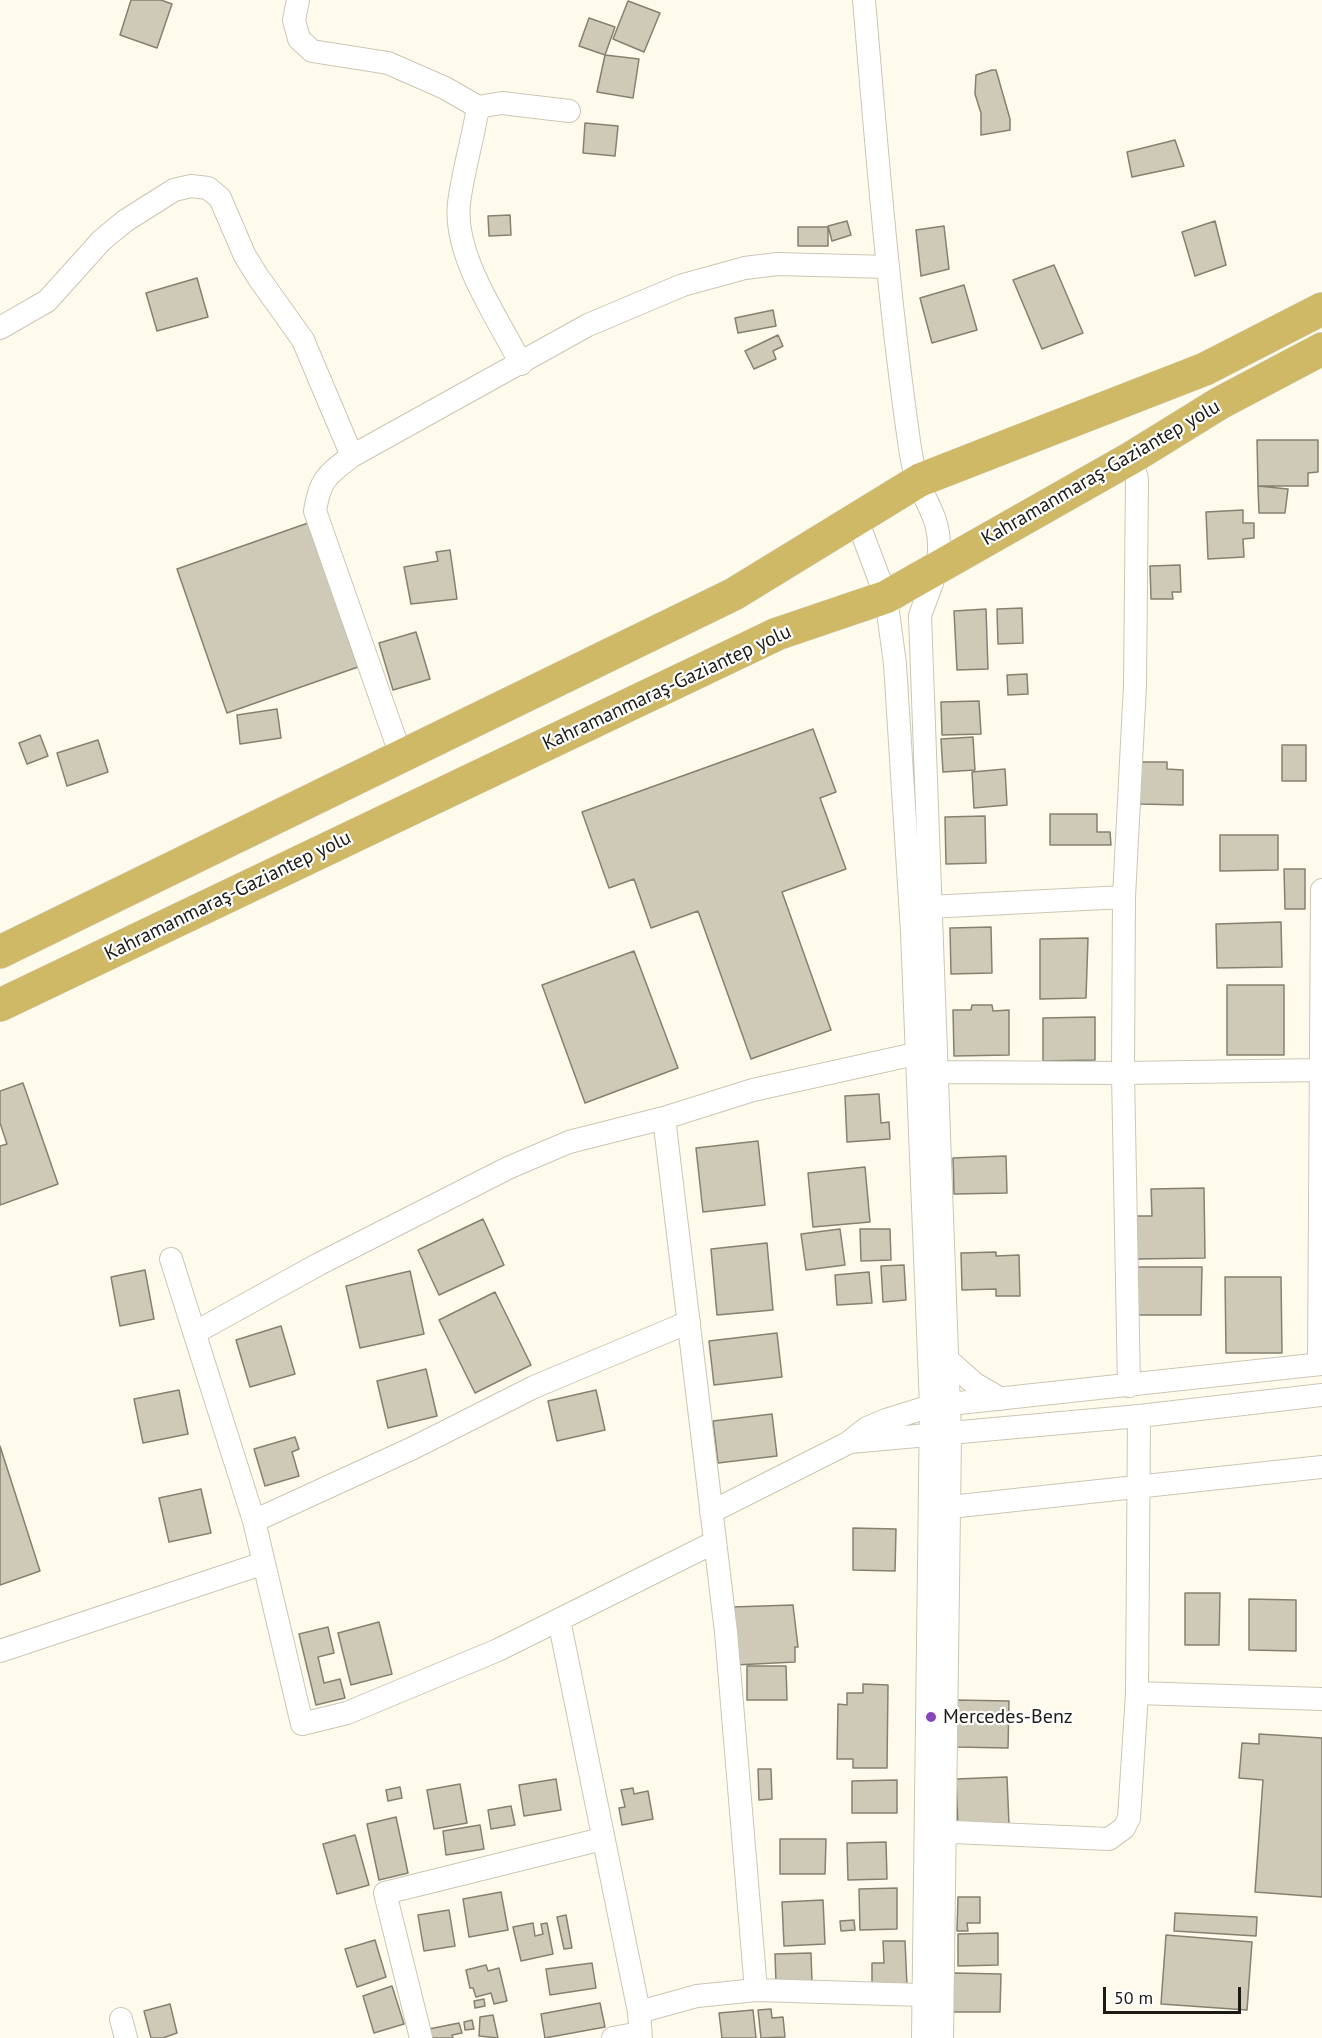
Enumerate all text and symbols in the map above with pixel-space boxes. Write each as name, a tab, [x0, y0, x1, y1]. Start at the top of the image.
street label: Kahramanmaraş-Gaziantep yolu	[977, 395, 1225, 551]
street label: Kahramanmaraş-Gaziantep yolu	[539, 620, 795, 756]
street label: Kahramanmaraş-Gaziantep yolu	[101, 826, 355, 966]
place label: Mercedes-Benz	[943, 1705, 1073, 1729]
marker: Mercedes-Benz	[924, 1710, 938, 1724]
scale bar	[1106, 1975, 1244, 2013]
text: 50 m	[1114, 1986, 1153, 2009]

